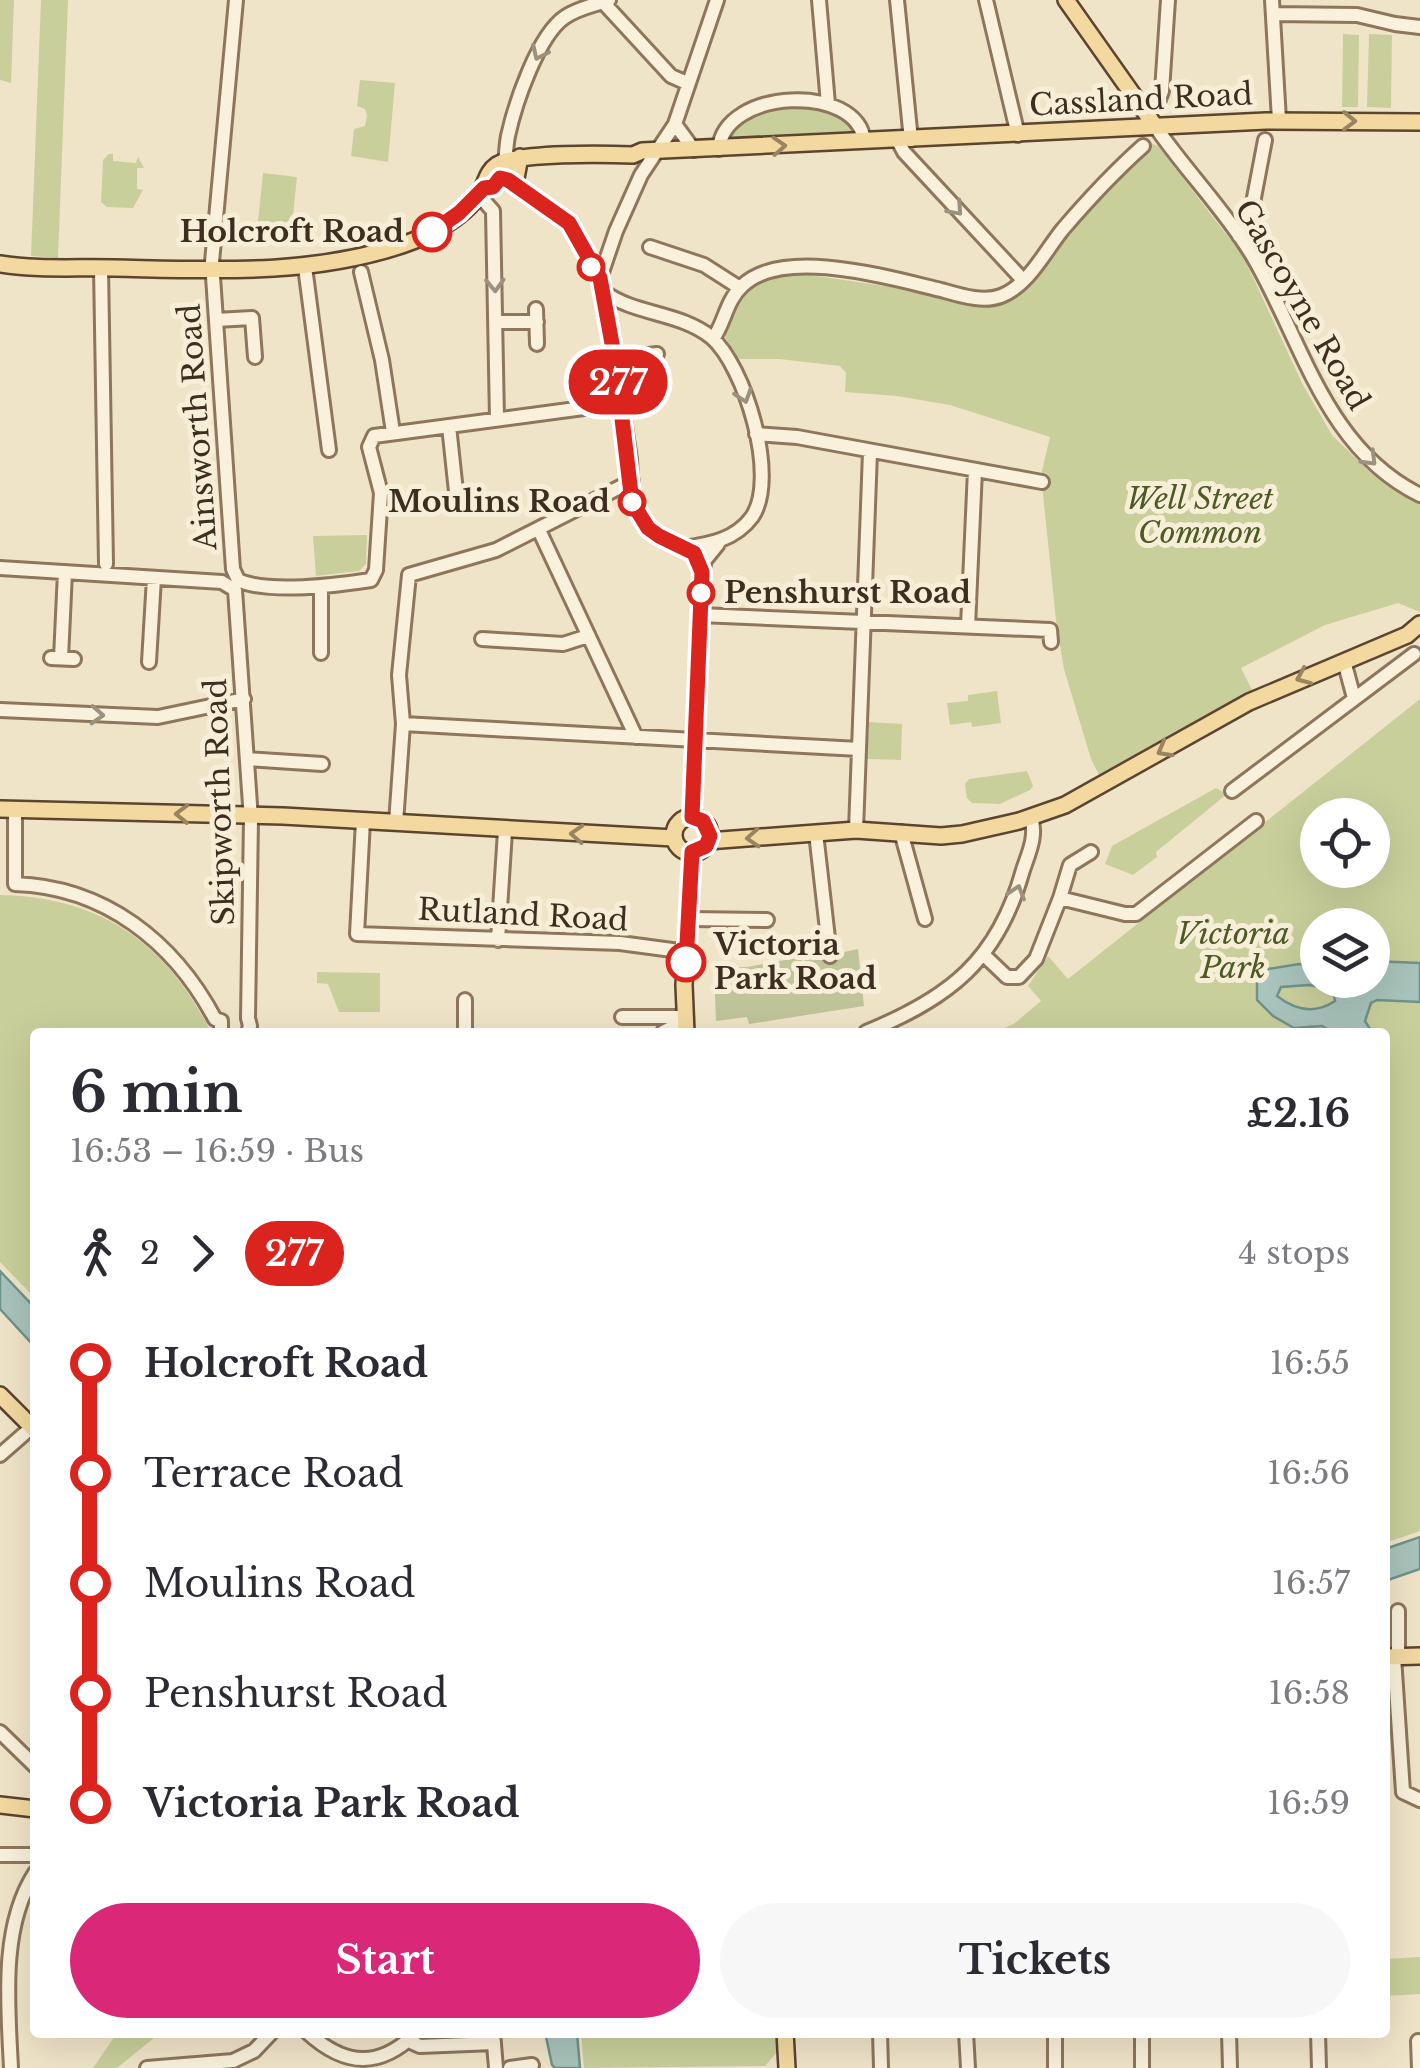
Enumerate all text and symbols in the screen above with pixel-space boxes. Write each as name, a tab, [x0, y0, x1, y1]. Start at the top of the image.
one-way arrow	[532, 43, 552, 61]
street label: Cassland Road	[1028, 75, 1254, 124]
one-way arrow	[1342, 110, 1358, 132]
one-way arrow	[772, 136, 788, 157]
street label: Gascoyne Road	[1227, 193, 1378, 417]
one-way arrow	[945, 197, 963, 216]
place label: Holcroft Road	[180, 213, 404, 250]
marker: Holcroft Road	[413, 213, 451, 251]
unlabelled marker	[578, 254, 604, 280]
one-way arrow	[484, 278, 505, 294]
street label: Ainsworth Road	[170, 303, 225, 552]
line badge: 277	[560, 350, 676, 414]
text: 277	[589, 361, 647, 404]
one-way arrow	[732, 387, 753, 404]
one-way arrow	[1358, 447, 1376, 465]
park label: Well Street Common	[1126, 480, 1274, 551]
place label: Moulins Road	[388, 483, 610, 520]
marker: Moulins Road	[619, 489, 645, 515]
place label: Penshurst Road	[724, 574, 971, 611]
marker: Penshurst Road	[688, 580, 714, 606]
one-way arrow	[1295, 665, 1313, 685]
street label: Skipworth Road	[197, 678, 242, 926]
one-way arrow	[90, 704, 106, 725]
one-way arrow	[1157, 738, 1175, 758]
map controls	[1300, 798, 1390, 998]
button: locate	[1300, 798, 1390, 888]
one-way arrow	[174, 803, 190, 824]
one-way arrow	[568, 824, 584, 845]
one-way arrow	[745, 827, 761, 849]
one-way arrow	[1005, 884, 1025, 901]
street label: Rutland Road	[417, 891, 629, 938]
button: layers	[1300, 908, 1390, 998]
park label: Victoria Park	[1176, 915, 1290, 986]
place label: Victoria Park Road	[713, 926, 877, 997]
marker: Victoria Park Road	[667, 943, 705, 981]
text: 6 min	[70, 1059, 242, 1127]
text: £2.16	[1246, 1090, 1350, 1137]
text: 16:53 – 16:59 · Bus	[70, 1131, 364, 1171]
icon: walk	[70, 1226, 125, 1281]
icon: forward	[175, 1226, 230, 1281]
text: 277	[265, 1232, 324, 1275]
text: 2	[140, 1233, 160, 1273]
text: 4 stops	[1238, 1233, 1350, 1273]
text: Holcroft Road	[144, 1340, 428, 1387]
text: 16:55	[1270, 1343, 1350, 1383]
text: Terrace Road	[144, 1450, 404, 1497]
text: 16:56	[1267, 1453, 1350, 1493]
text: Moulins Road	[144, 1560, 415, 1607]
text: 16:57	[1272, 1563, 1350, 1603]
text: Penshurst Road	[144, 1670, 448, 1717]
text: 16:58	[1268, 1673, 1350, 1713]
text: Victoria Park Road	[144, 1780, 520, 1827]
text: 16:59	[1267, 1783, 1350, 1823]
button: Start	[70, 1903, 700, 2018]
button: Tickets	[720, 1903, 1350, 2018]

